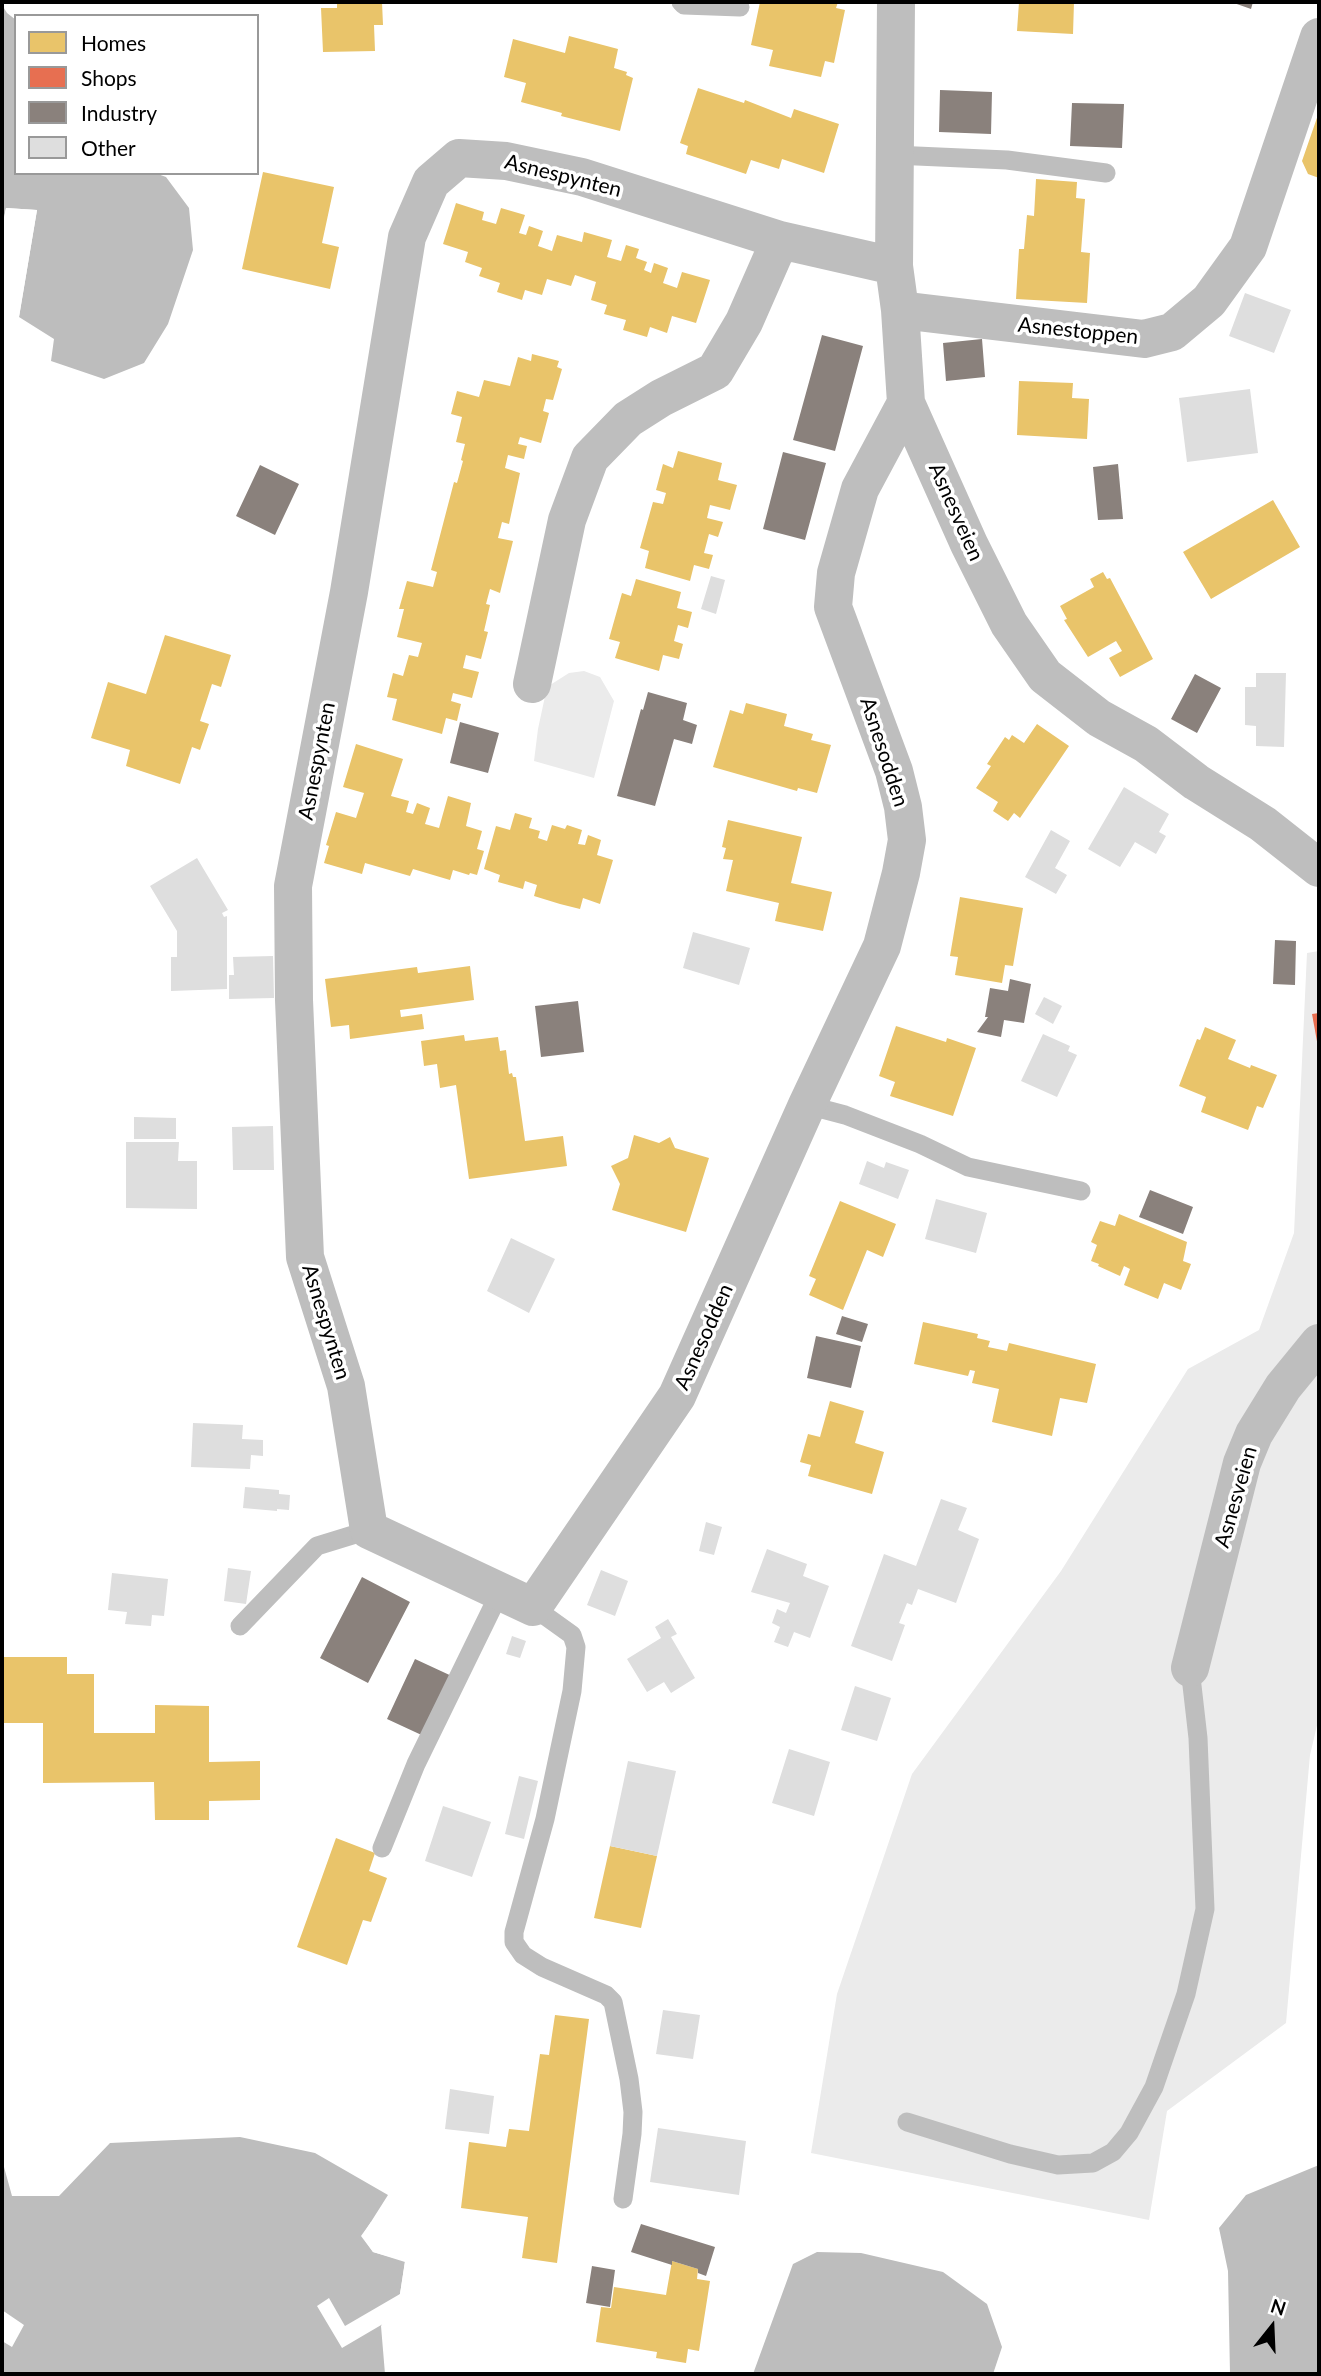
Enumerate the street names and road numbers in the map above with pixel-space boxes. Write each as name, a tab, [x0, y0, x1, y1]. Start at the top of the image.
street label: Asnespynten	[502, 149, 624, 203]
street label: Asnestoppen	[1017, 312, 1139, 350]
street label: Asnesveien	[923, 459, 989, 565]
street label: Asnesodden	[854, 694, 914, 810]
street label: Asnespynten	[293, 700, 341, 822]
street label: Asnespynten	[296, 1261, 356, 1383]
street label: Asnesodden	[669, 1280, 739, 1394]
street label: Asnesveien	[1209, 1443, 1263, 1551]

